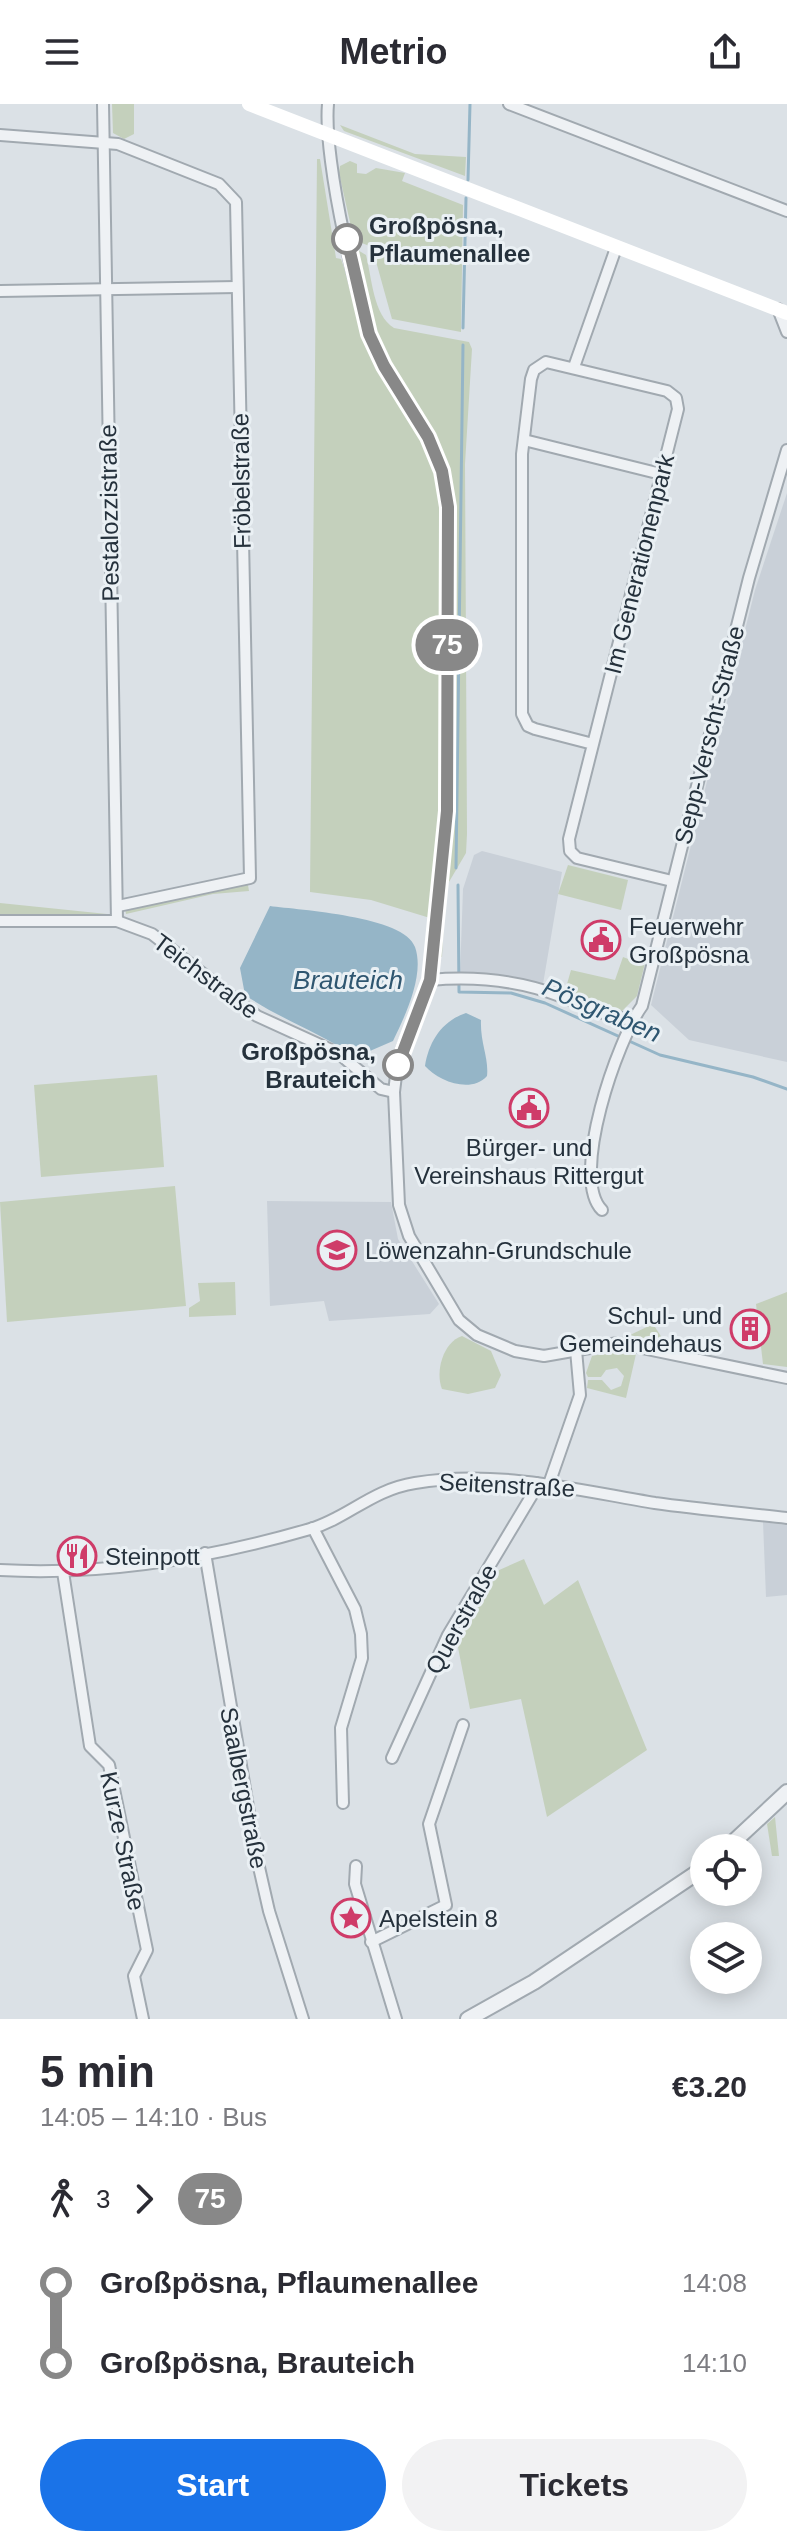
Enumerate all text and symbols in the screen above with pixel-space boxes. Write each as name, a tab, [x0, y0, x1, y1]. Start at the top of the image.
icon: menu	[40, 30, 84, 74]
icon: share	[703, 30, 747, 74]
text: Metrio	[340, 31, 448, 72]
place label: Großpösna, Pflaumenallee	[369, 212, 530, 267]
marker: Großpösna, Pflaumenallee	[332, 224, 362, 254]
street label: Fröbelstraße	[226, 413, 256, 549]
street label: Pestalozzistraße	[94, 424, 124, 602]
street label: Im Generationenpark	[599, 450, 680, 677]
line badge: 75	[411, 619, 483, 671]
street label: Sepp-Verscht-Straße	[669, 623, 749, 847]
text: 75	[431, 629, 463, 660]
place label: Feuerwehr Großpösna	[629, 913, 750, 968]
public building icon: Feuerwehr Großpösna	[580, 919, 622, 961]
street label: Teichstraße	[148, 928, 264, 1024]
water label: Brauteich	[293, 965, 403, 995]
water label: Pösgraben	[538, 972, 666, 1048]
place label: Großpösna, Brauteich	[241, 1038, 376, 1093]
marker: Großpösna, Brauteich	[383, 1050, 413, 1080]
public building icon: Bürger- und Vereinshaus Rittergut	[508, 1087, 550, 1129]
place label: Bürger- und Vereinshaus Rittergut	[414, 1134, 644, 1189]
school or university icon: Löwenzahn-Grundschule	[316, 1229, 358, 1271]
place label: Löwenzahn-Grundschule	[365, 1237, 632, 1264]
place label: Schul- und Gemeindehaus	[559, 1302, 722, 1357]
building icon: Schul- und Gemeindehaus	[729, 1308, 771, 1350]
street label: Seitenstraße	[438, 1468, 576, 1502]
restaurant icon: Steinpott	[56, 1535, 98, 1577]
place label: Steinpott	[105, 1543, 200, 1570]
street label: Querstraße	[420, 1559, 502, 1679]
street label: Saalbergstraße	[215, 1705, 273, 1871]
street label: Kurze Straße	[95, 1769, 151, 1913]
map controls	[690, 1834, 762, 1994]
button: locate	[690, 1834, 762, 1906]
place icon: Apelstein 8	[330, 1897, 372, 1939]
place label: Apelstein 8	[379, 1905, 498, 1932]
button: layers	[690, 1922, 762, 1994]
text: 5 min	[40, 2047, 155, 2096]
text: €3.20	[672, 2070, 747, 2103]
text: 14:05 – 14:10 · Bus	[40, 2102, 267, 2132]
icon: walk	[40, 2177, 84, 2221]
icon: forward	[122, 2177, 166, 2221]
text: 75	[194, 2183, 226, 2214]
text: 3	[96, 2184, 110, 2214]
text: Großpösna, Pflaumenallee	[100, 2266, 478, 2299]
text: 14:08	[682, 2268, 747, 2298]
text: Großpösna, Brauteich	[100, 2346, 415, 2379]
text: 14:10	[682, 2348, 747, 2378]
button: Start	[40, 2439, 386, 2531]
button: Tickets	[402, 2439, 747, 2531]

